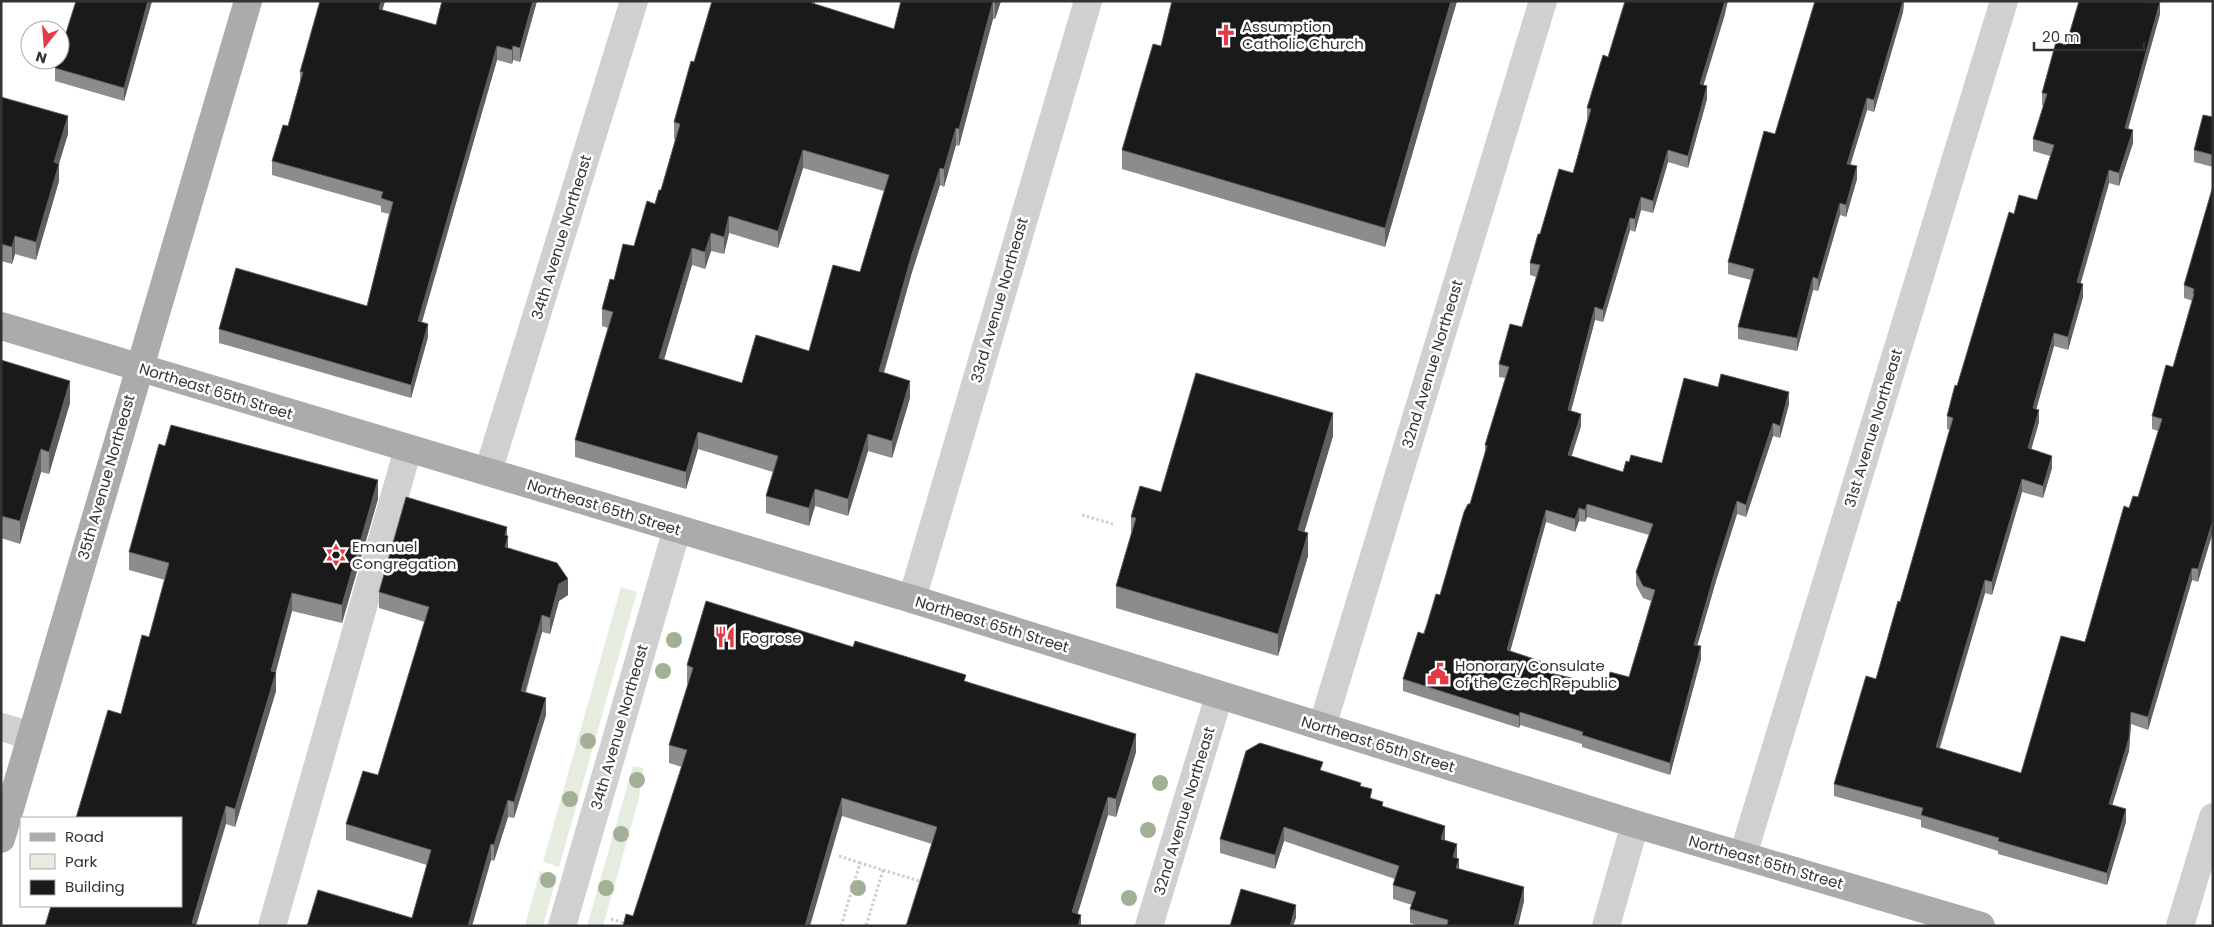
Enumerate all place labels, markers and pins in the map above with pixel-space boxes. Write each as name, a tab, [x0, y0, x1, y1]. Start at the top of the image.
place label: Assumption Catholic Church	[1242, 16, 1364, 54]
church icon: Assumption Catholic Church	[1213, 22, 1239, 48]
place label: Emanuel Congregation	[352, 536, 456, 574]
synagogue icon: Emanuel Congregation	[323, 542, 349, 568]
restaurant icon: Fogrose	[712, 624, 738, 650]
place label: Fogrose	[742, 627, 802, 648]
place label: Honorary Consulate of the Czech Republic	[1455, 655, 1617, 693]
public building icon: Honorary Consulate of the Czech Republic	[1425, 661, 1451, 687]

